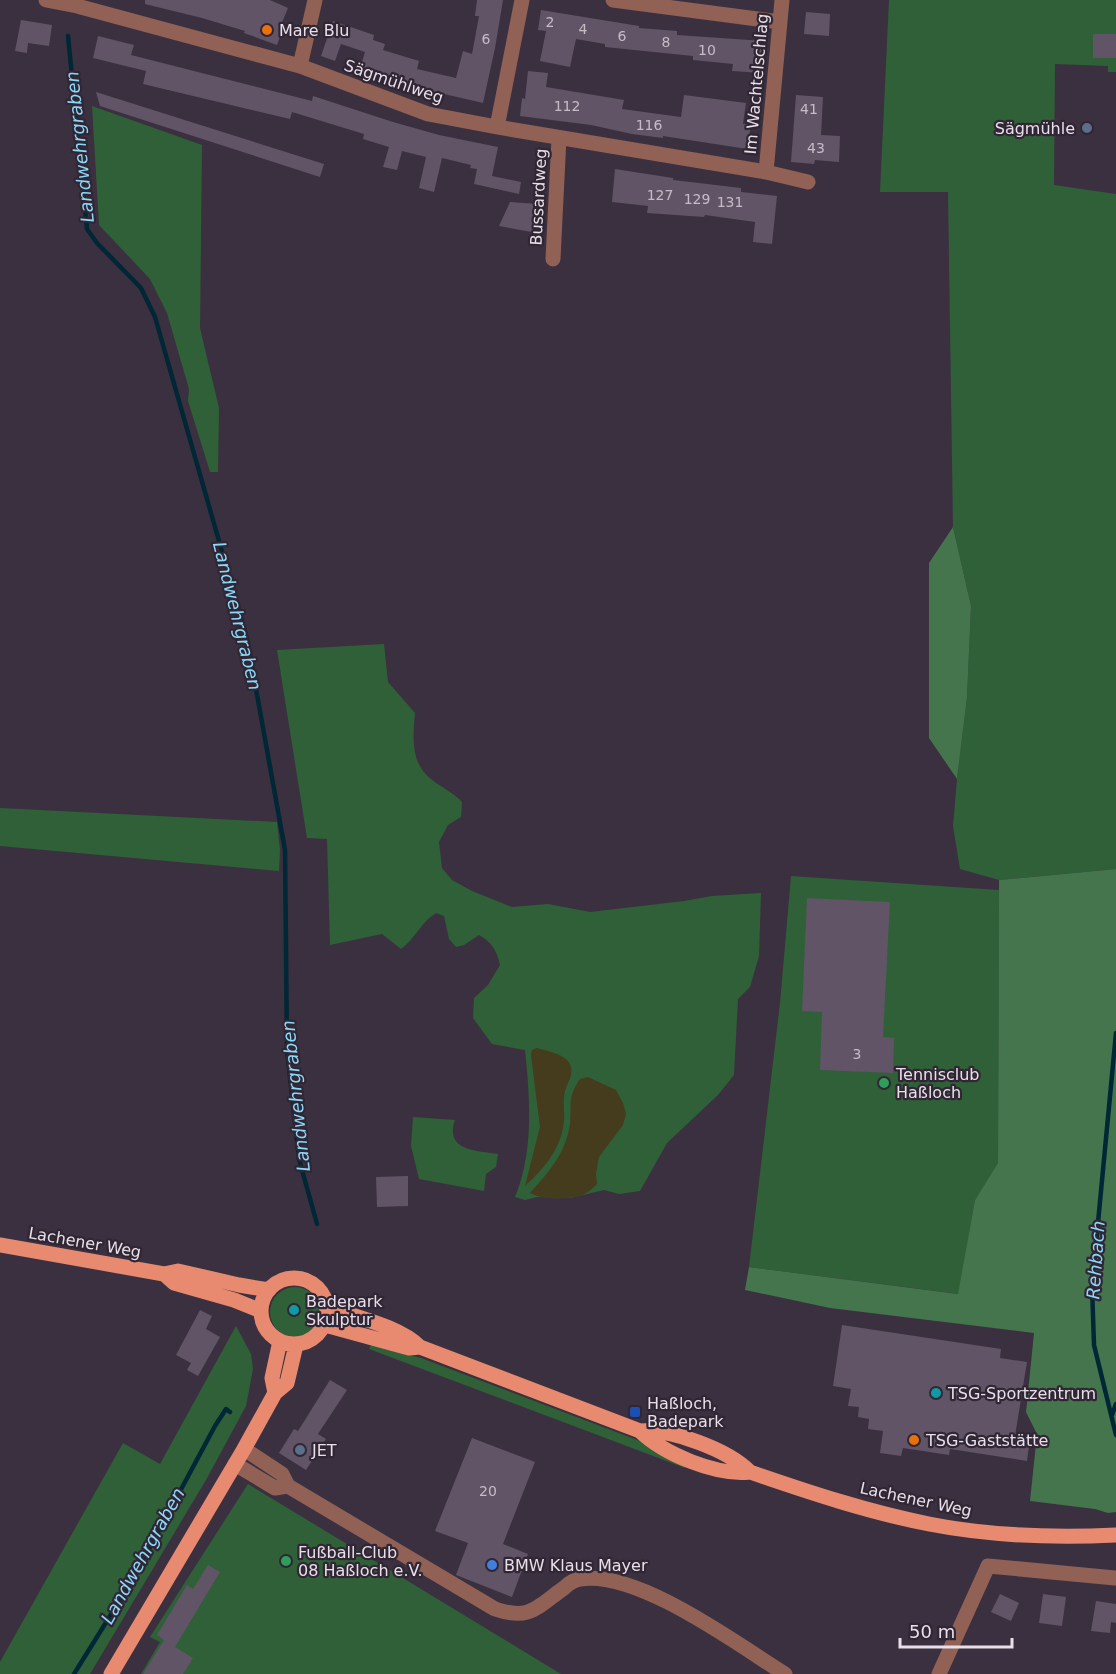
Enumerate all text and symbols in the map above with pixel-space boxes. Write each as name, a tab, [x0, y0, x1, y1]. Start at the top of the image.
street label: Im Wachtelschlag	[741, 13, 772, 155]
house number: 2	[546, 14, 554, 30]
place label: Mare Blu	[279, 21, 349, 40]
house number: 4	[579, 21, 588, 37]
marker: Mare Blu	[260, 23, 274, 37]
house number: 6	[618, 28, 627, 44]
house number: 6	[482, 31, 491, 47]
house number: 8	[662, 34, 670, 50]
house number: 10	[698, 42, 716, 58]
street label: Sägmühlweg	[342, 56, 446, 107]
water label: Landwehrgraben	[61, 70, 98, 224]
house number: 112	[554, 98, 580, 114]
house number: 41	[800, 101, 818, 117]
house number: 116	[636, 117, 662, 133]
place label: Sägmühle	[995, 119, 1075, 138]
marker: Sägmühle	[1080, 121, 1094, 135]
house number: 43	[807, 140, 825, 156]
street label: Bussardweg	[526, 148, 551, 246]
house number: 127	[647, 187, 673, 203]
house number: 129	[684, 191, 710, 207]
house number: 131	[717, 194, 743, 210]
water label: Landwehrgraben	[209, 539, 266, 692]
water label: Landwehrgraben	[277, 1019, 314, 1173]
house number: 3	[853, 1046, 861, 1062]
place label: Tennisclub Haßloch	[895, 1065, 980, 1102]
marker: Tennisclub Haßloch	[877, 1076, 891, 1090]
water label: Rehbach	[1082, 1220, 1109, 1300]
street label: Lachener Weg	[27, 1223, 143, 1262]
place label: Badepark Skulptur	[306, 1292, 383, 1329]
marker: Badepark Skulptur	[287, 1303, 301, 1317]
place label: TSG-Sportzentrum	[947, 1384, 1096, 1403]
marker: TSG-Sportzentrum	[929, 1386, 943, 1400]
place label: Haßloch, Badepark	[647, 1394, 724, 1431]
marker: Haßloch, Badepark	[628, 1405, 642, 1419]
place label: TSG-Gaststätte	[925, 1431, 1048, 1450]
marker: TSG-Gaststätte	[907, 1433, 921, 1447]
place label: JET	[311, 1441, 337, 1460]
marker: JET	[293, 1443, 307, 1457]
street label: Lachener Weg	[858, 1478, 974, 1521]
house number: 20	[479, 1483, 497, 1499]
water label: Landwehrgraben	[96, 1484, 189, 1627]
place label: Fußball-Club 08 Haßloch e.V.	[298, 1543, 423, 1580]
marker: Fußball-Club 08 Haßloch e.V.	[279, 1554, 293, 1568]
place label: BMW Klaus Mayer	[504, 1556, 648, 1575]
marker: BMW Klaus Mayer	[485, 1558, 499, 1572]
scale bar	[900, 1611, 1012, 1649]
text: 50 m	[909, 1621, 955, 1642]

